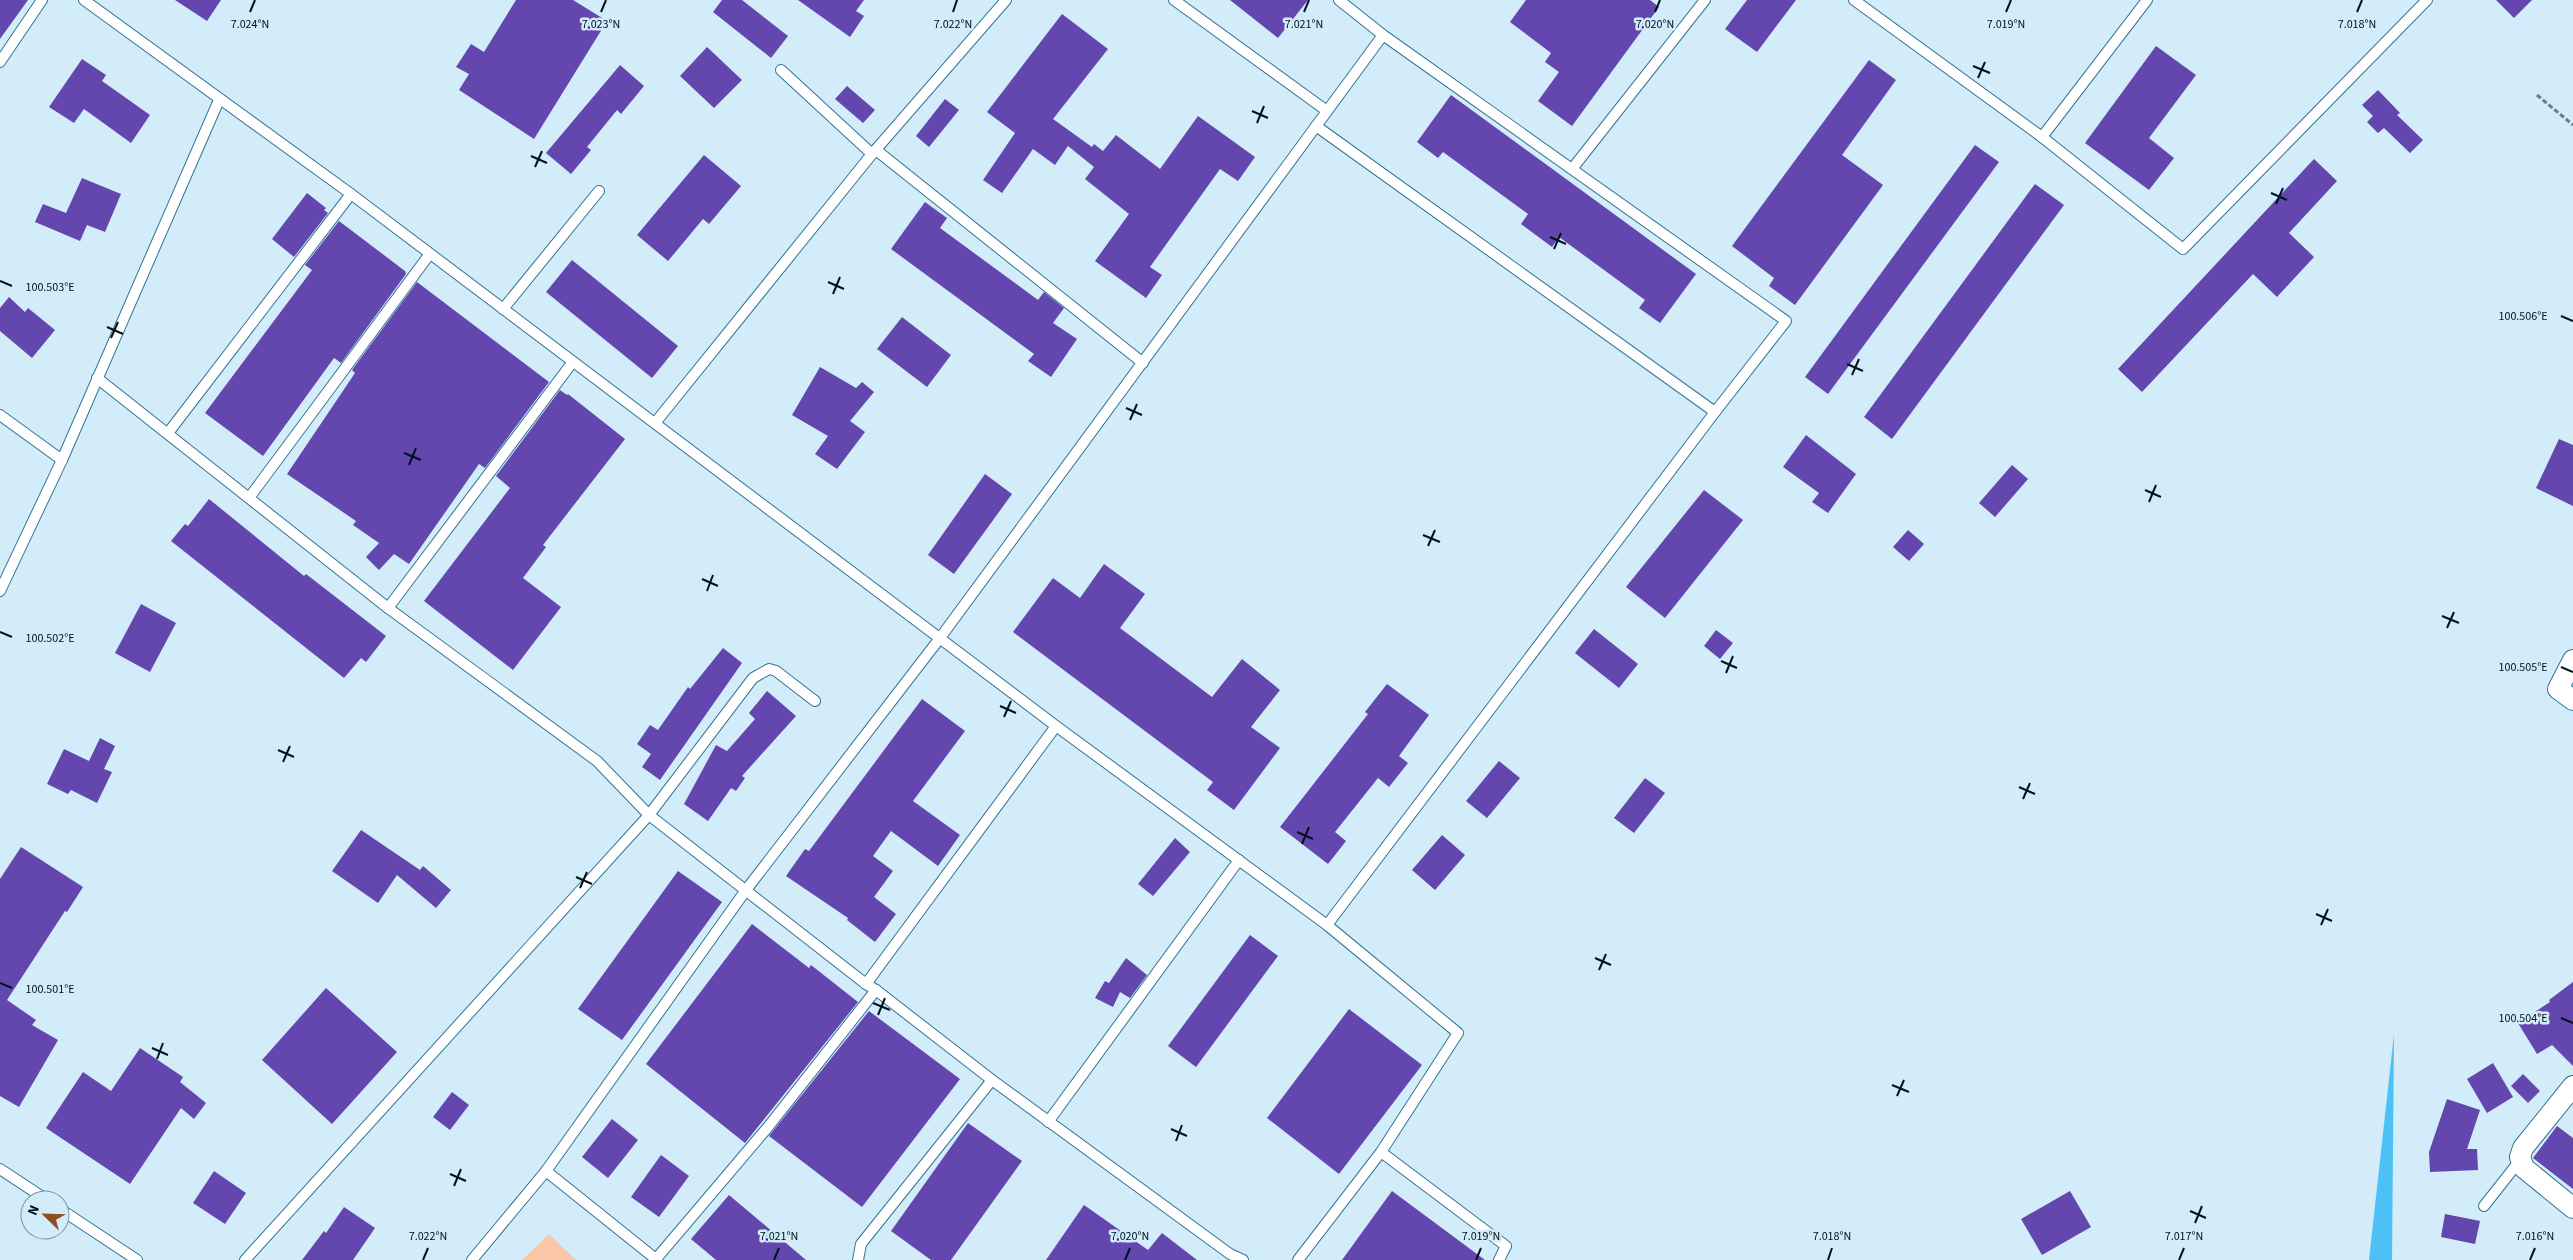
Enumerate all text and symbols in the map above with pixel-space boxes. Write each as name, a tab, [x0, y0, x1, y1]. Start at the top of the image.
text: 7.024°N	[231, 16, 269, 33]
text: 7.023°N	[582, 16, 620, 33]
text: 7.022°N	[934, 16, 972, 33]
text: 7.021°N	[1285, 16, 1323, 33]
text: 7.020°N	[1636, 16, 1674, 33]
text: 7.019°N	[1987, 16, 2025, 33]
text: 7.018°N	[2338, 16, 2376, 33]
text: 100.503°E	[25, 279, 75, 296]
text: 100.506°E	[2498, 308, 2548, 325]
text: 100.502°E	[25, 630, 75, 647]
text: 100.505°E	[2498, 659, 2548, 676]
text: 100.501°E	[25, 981, 75, 998]
text: 100.504°E	[2498, 1010, 2548, 1027]
north arrow	[20, 1190, 70, 1240]
text: N	[23, 1202, 45, 1219]
text: 7.022°N	[409, 1228, 447, 1245]
text: 7.021°N	[760, 1228, 798, 1245]
text: 7.020°N	[1111, 1228, 1149, 1245]
text: 7.019°N	[1462, 1228, 1500, 1245]
text: 7.018°N	[1813, 1228, 1851, 1245]
text: 7.017°N	[2165, 1228, 2203, 1245]
text: 7.016°N	[2516, 1228, 2554, 1245]

